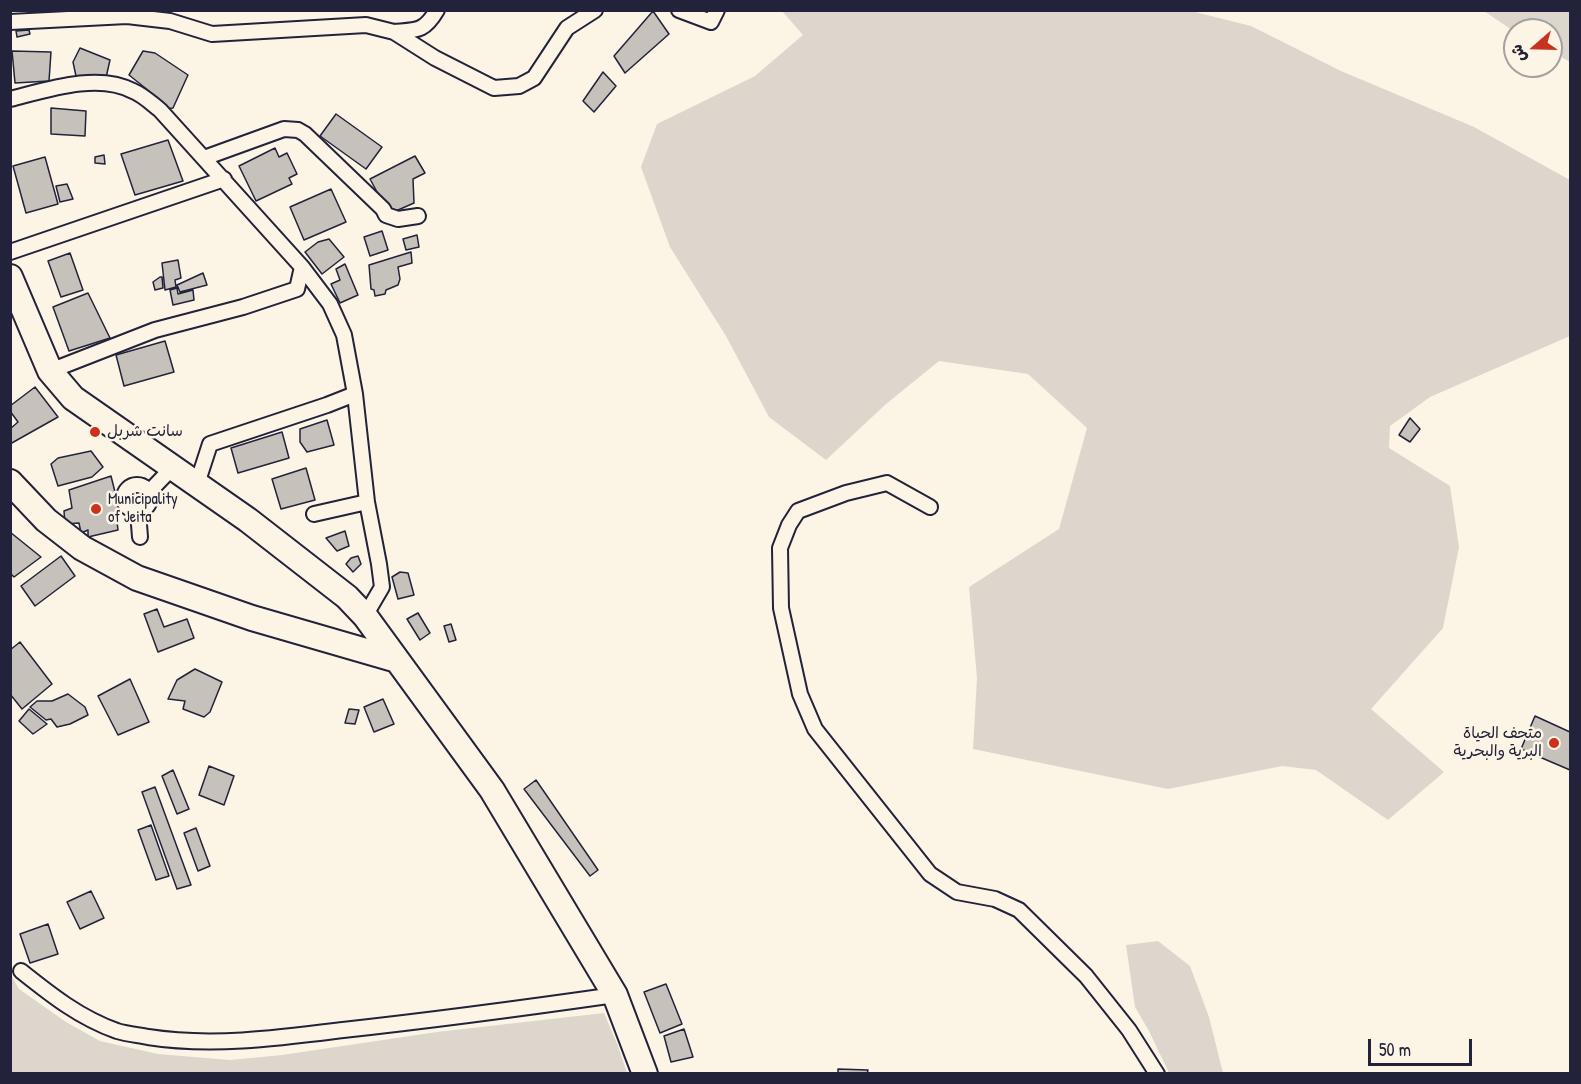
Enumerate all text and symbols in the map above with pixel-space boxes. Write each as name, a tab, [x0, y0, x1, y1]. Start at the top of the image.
north arrow	[1503, 18, 1563, 78]
text: ش	[1505, 41, 1531, 66]
place label: سانت شربل	[107, 422, 183, 442]
marker: سانت شربل	[88, 425, 102, 439]
place label: Municipality of Jeita	[108, 490, 178, 528]
marker: Municipality of Jeita	[89, 502, 103, 516]
place label: متحف الحياة البرية والبحرية	[1453, 724, 1542, 762]
marker: متحف الحياة البرية والبحرية	[1547, 736, 1561, 750]
scale bar	[1371, 1027, 1474, 1065]
text: 50 m	[1379, 1037, 1411, 1062]

